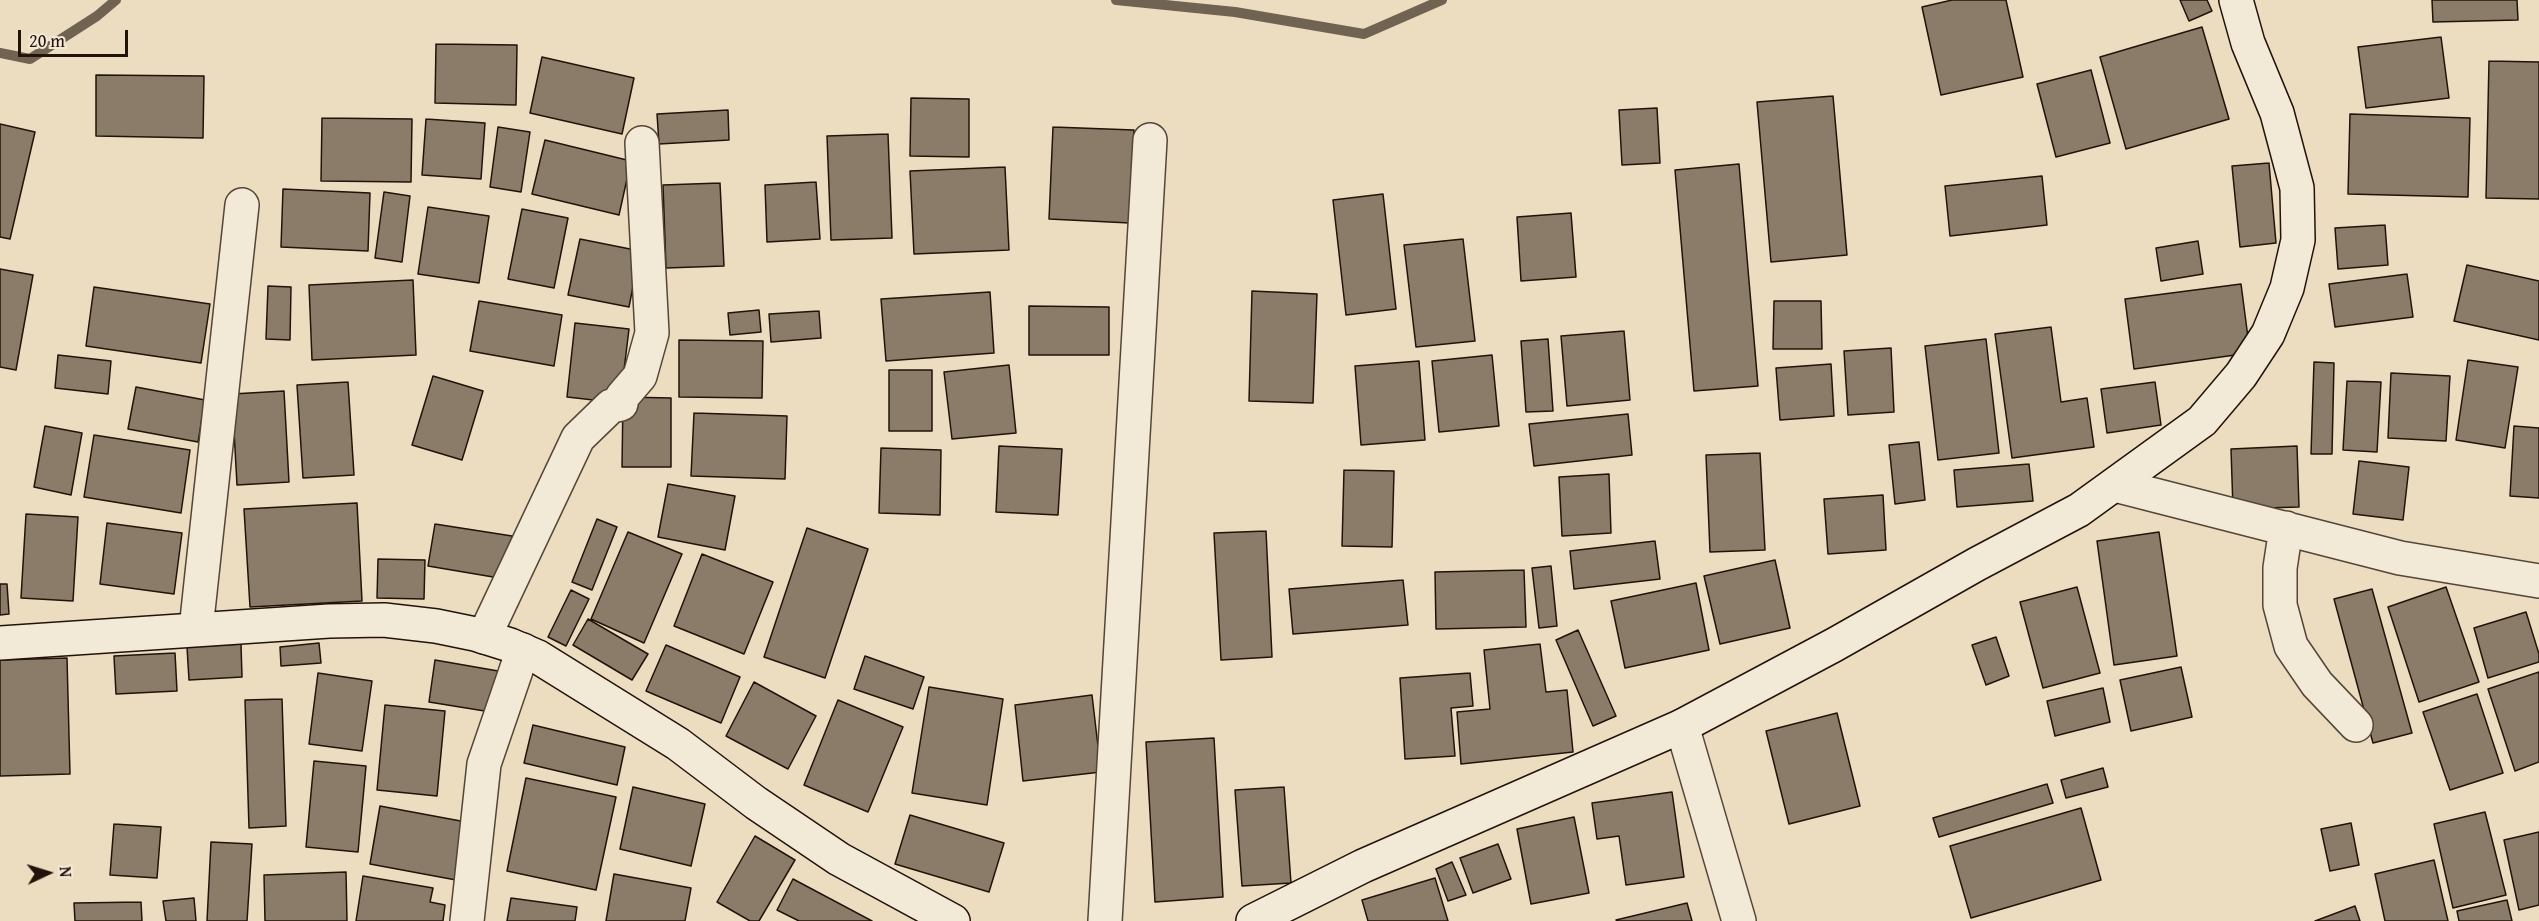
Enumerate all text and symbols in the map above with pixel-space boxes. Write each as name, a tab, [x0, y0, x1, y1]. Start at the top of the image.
scale bar	[21, 18, 130, 56]
text: 20 m	[29, 27, 65, 54]
north arrow	[18, 843, 78, 903]
text: N	[54, 866, 78, 878]

